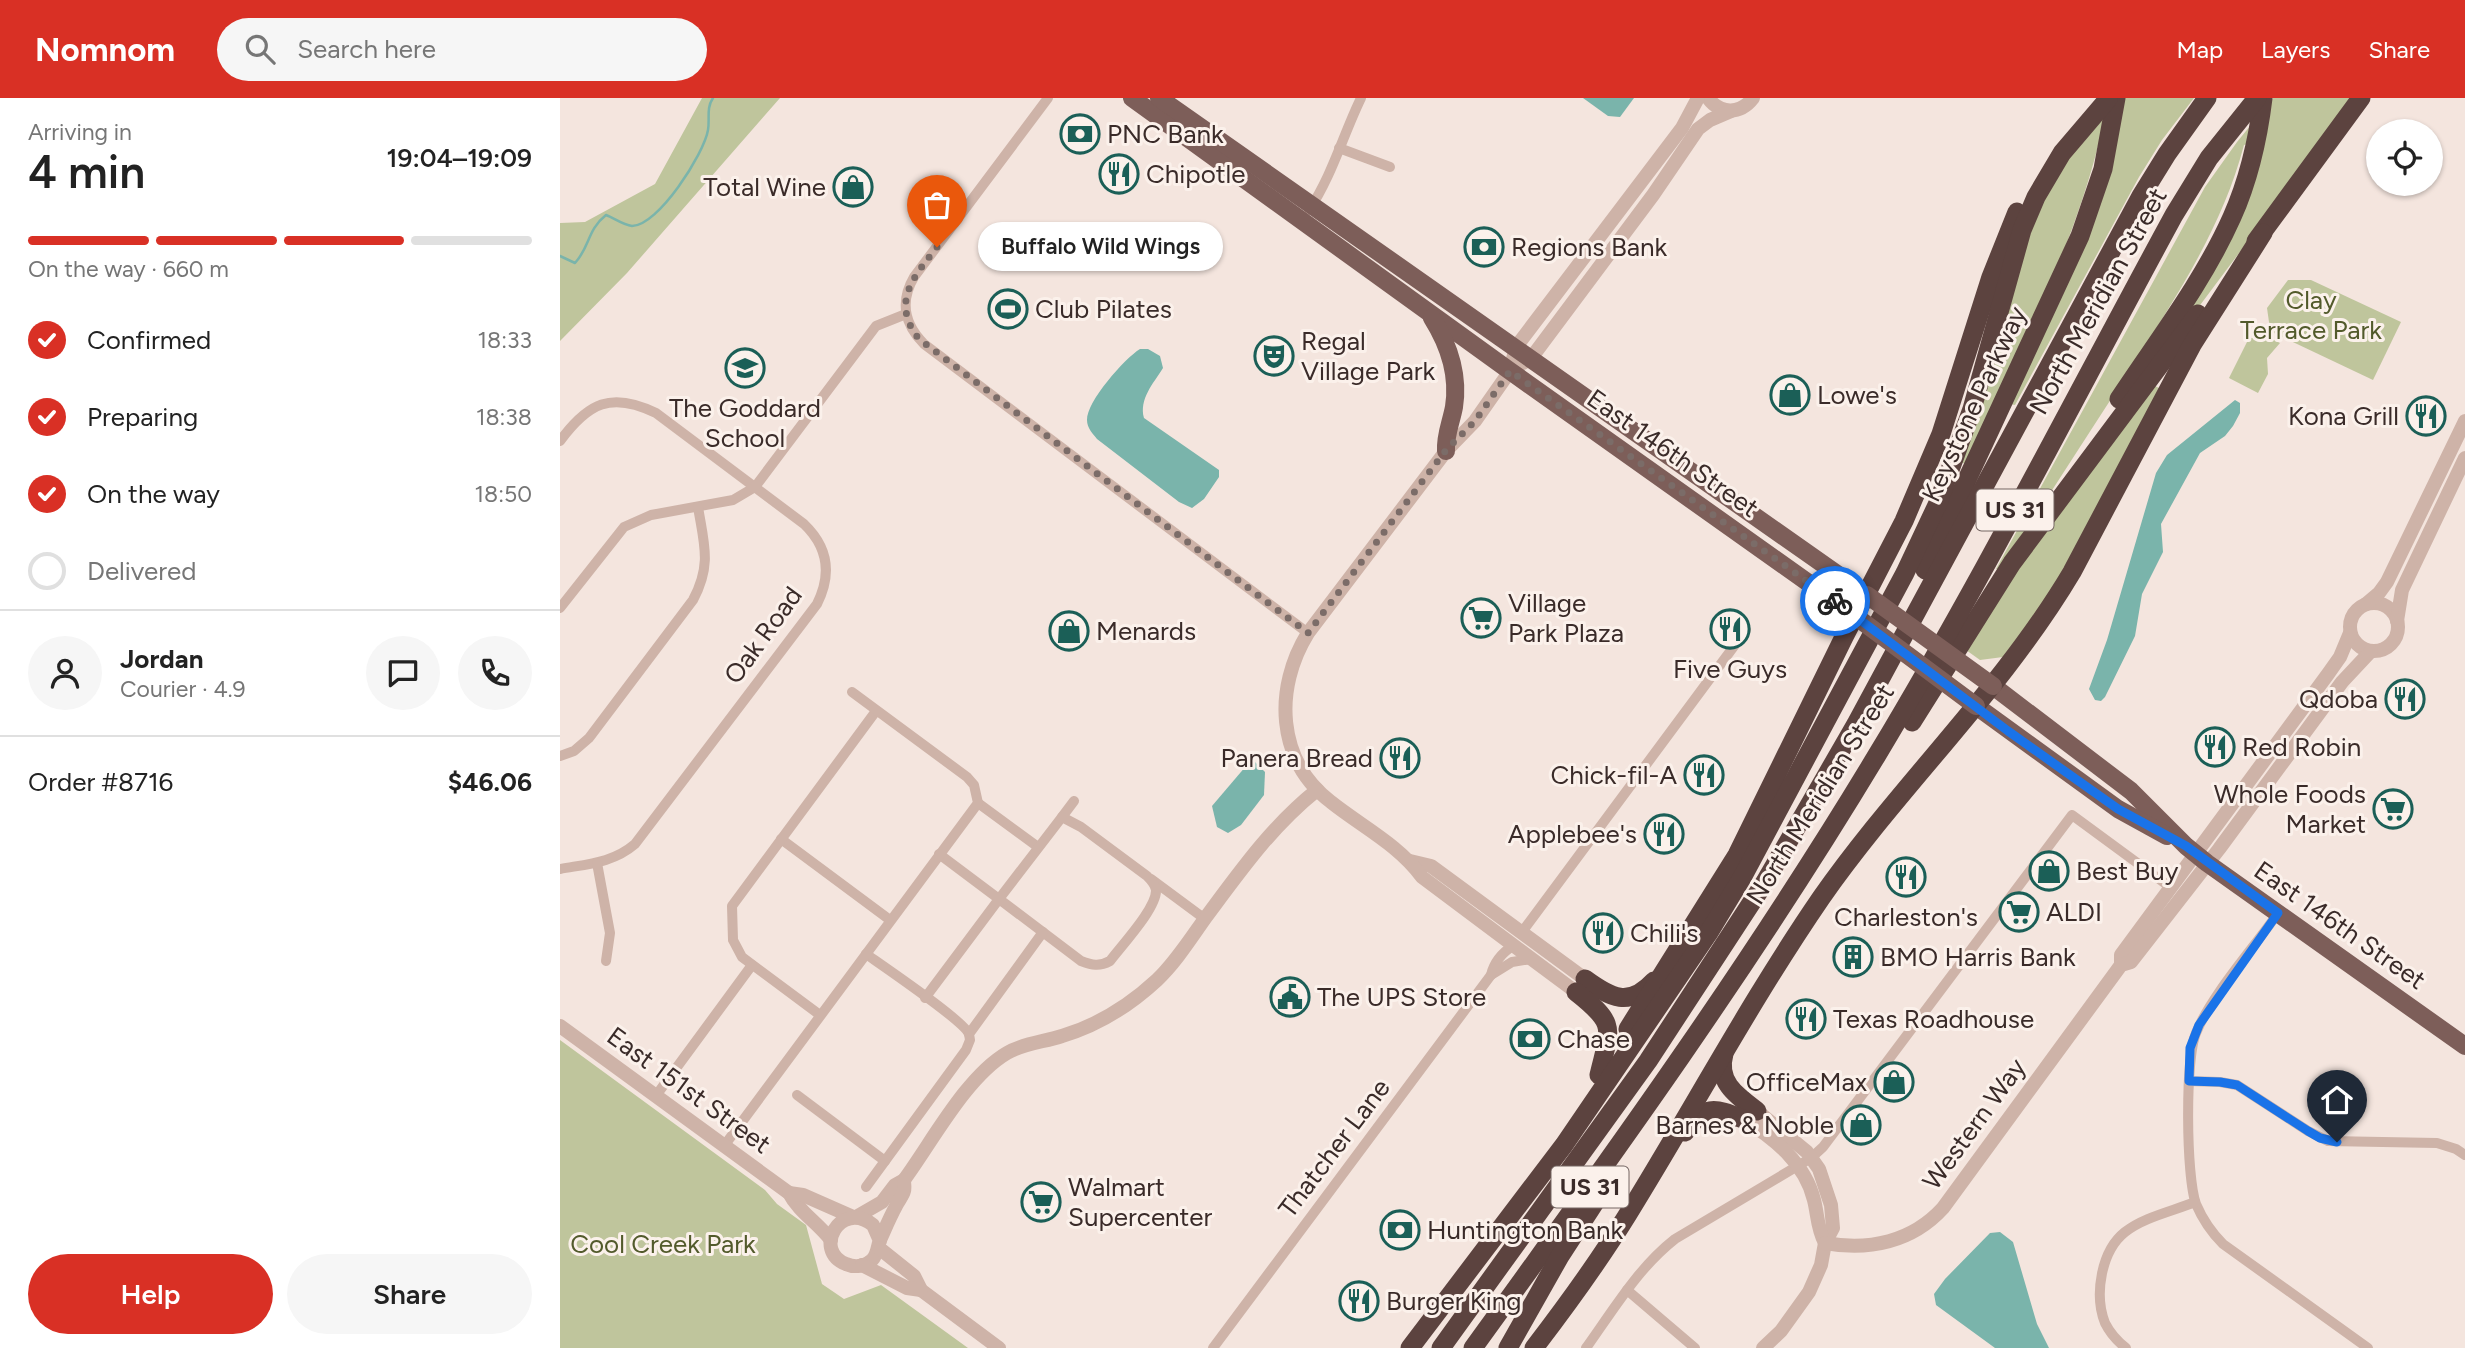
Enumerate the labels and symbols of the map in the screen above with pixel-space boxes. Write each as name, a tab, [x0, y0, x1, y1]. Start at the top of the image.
bank icon: PNC Bank	[1059, 113, 1101, 155]
place label: PNC Bank	[1107, 118, 1224, 150]
restaurant icon: Chipotle	[1098, 153, 1140, 195]
place label: Chipotle	[1146, 158, 1245, 190]
shop icon: Total Wine	[832, 166, 874, 208]
place label: Total Wine	[703, 171, 826, 203]
pin	[907, 175, 967, 247]
street label: North Meridian Street	[2022, 182, 2174, 420]
callout: Buffalo Wild Wings	[979, 222, 1224, 272]
bank icon: Regions Bank	[1463, 226, 1505, 268]
place label: Regions Bank	[1511, 231, 1668, 263]
park label: Clay Terrace Park	[2240, 284, 2382, 346]
sports icon: Club Pilates	[987, 288, 1029, 330]
place label: Club Pilates	[1035, 293, 1172, 325]
street label: Keystone Parkway	[1915, 301, 2033, 507]
place label: Regal Village Park	[1301, 325, 1435, 387]
theatre icon: Regal Village Park	[1253, 335, 1295, 377]
school or university icon: The Goddard School	[724, 347, 766, 389]
shop icon: Lowe's	[1769, 374, 1811, 416]
place label: Lowe's	[1817, 379, 1897, 411]
street label: East 146th Street	[1581, 382, 1765, 524]
place label: The Goddard School	[669, 392, 821, 454]
restaurant icon: Kona Grill	[2405, 395, 2447, 437]
place label: Kona Grill	[2288, 400, 2399, 432]
road number: US 31	[1976, 489, 2054, 530]
courier	[1800, 566, 1870, 636]
street label: Oak Road	[717, 580, 809, 690]
place label: Village Park Plaza	[1508, 587, 1624, 649]
supermarket icon: Village Park Plaza	[1460, 597, 1502, 639]
restaurant icon: Five Guys	[1709, 608, 1751, 650]
shop icon: Menards	[1048, 610, 1090, 652]
place label: Menards	[1096, 615, 1196, 647]
place label: Five Guys	[1673, 653, 1787, 685]
street label: North Meridian Street	[1739, 678, 1901, 910]
restaurant icon: Qdoba	[2384, 678, 2426, 720]
place label: Qdoba	[2299, 683, 2378, 715]
restaurant icon: Red Robin	[2194, 726, 2236, 768]
place label: Red Robin	[2242, 731, 2361, 763]
restaurant icon: Panera Bread	[1379, 737, 1421, 779]
place label: Panera Bread	[1220, 742, 1373, 774]
restaurant icon: Chick-fil-A	[1683, 754, 1725, 796]
place label: Chick-fil-A	[1550, 759, 1677, 791]
place label: Whole Foods Market	[2214, 778, 2366, 840]
supermarket icon: Whole Foods Market	[2372, 788, 2414, 830]
restaurant icon: Applebee's	[1643, 813, 1685, 855]
place label: Applebee's	[1508, 818, 1637, 850]
shop icon: Best Buy	[2028, 850, 2070, 892]
street label: East 146th Street	[2248, 854, 2432, 996]
place label: Best Buy	[2076, 855, 2179, 887]
restaurant icon: Charleston's	[1885, 856, 1927, 898]
supermarket icon: ALDI	[1998, 891, 2040, 933]
place label: ALDI	[2046, 896, 2102, 928]
place label: Charleston's	[1834, 901, 1978, 933]
restaurant icon: Chili's	[1582, 912, 1624, 954]
place label: Chili's	[1630, 917, 1698, 949]
building icon: BMO Harris Bank	[1832, 936, 1874, 978]
place label: BMO Harris Bank	[1880, 941, 2076, 973]
public building icon: The UPS Store	[1269, 976, 1311, 1018]
place label: The UPS Store	[1317, 981, 1486, 1013]
restaurant icon: Texas Roadhouse	[1785, 998, 1827, 1040]
place label: Texas Roadhouse	[1833, 1003, 2034, 1035]
bank icon: Chase	[1509, 1018, 1551, 1060]
street label: East 151st Street	[601, 1020, 777, 1160]
place label: Chase	[1557, 1023, 1630, 1055]
street label: Western Way	[1916, 1052, 2033, 1196]
shop icon: OfficeMax	[1873, 1061, 1915, 1103]
place label: OfficeMax	[1746, 1066, 1868, 1098]
pin	[2307, 1070, 2367, 1142]
street label: Thatcher Lane	[1271, 1072, 1397, 1224]
shop icon: Barnes & Noble	[1840, 1104, 1882, 1146]
place label: Barnes & Noble	[1655, 1109, 1834, 1141]
road number: US 31	[1552, 1167, 1628, 1208]
place label: Walmart Supercenter	[1068, 1171, 1213, 1233]
supermarket icon: Walmart Supercenter	[1020, 1181, 1062, 1223]
bank icon: Huntington Bank	[1379, 1209, 1421, 1251]
place label: Huntington Bank	[1427, 1214, 1624, 1246]
park label: Cool Creek Park	[570, 1228, 756, 1260]
restaurant icon: Burger King	[1338, 1280, 1380, 1322]
place label: Burger King	[1386, 1285, 1522, 1317]

